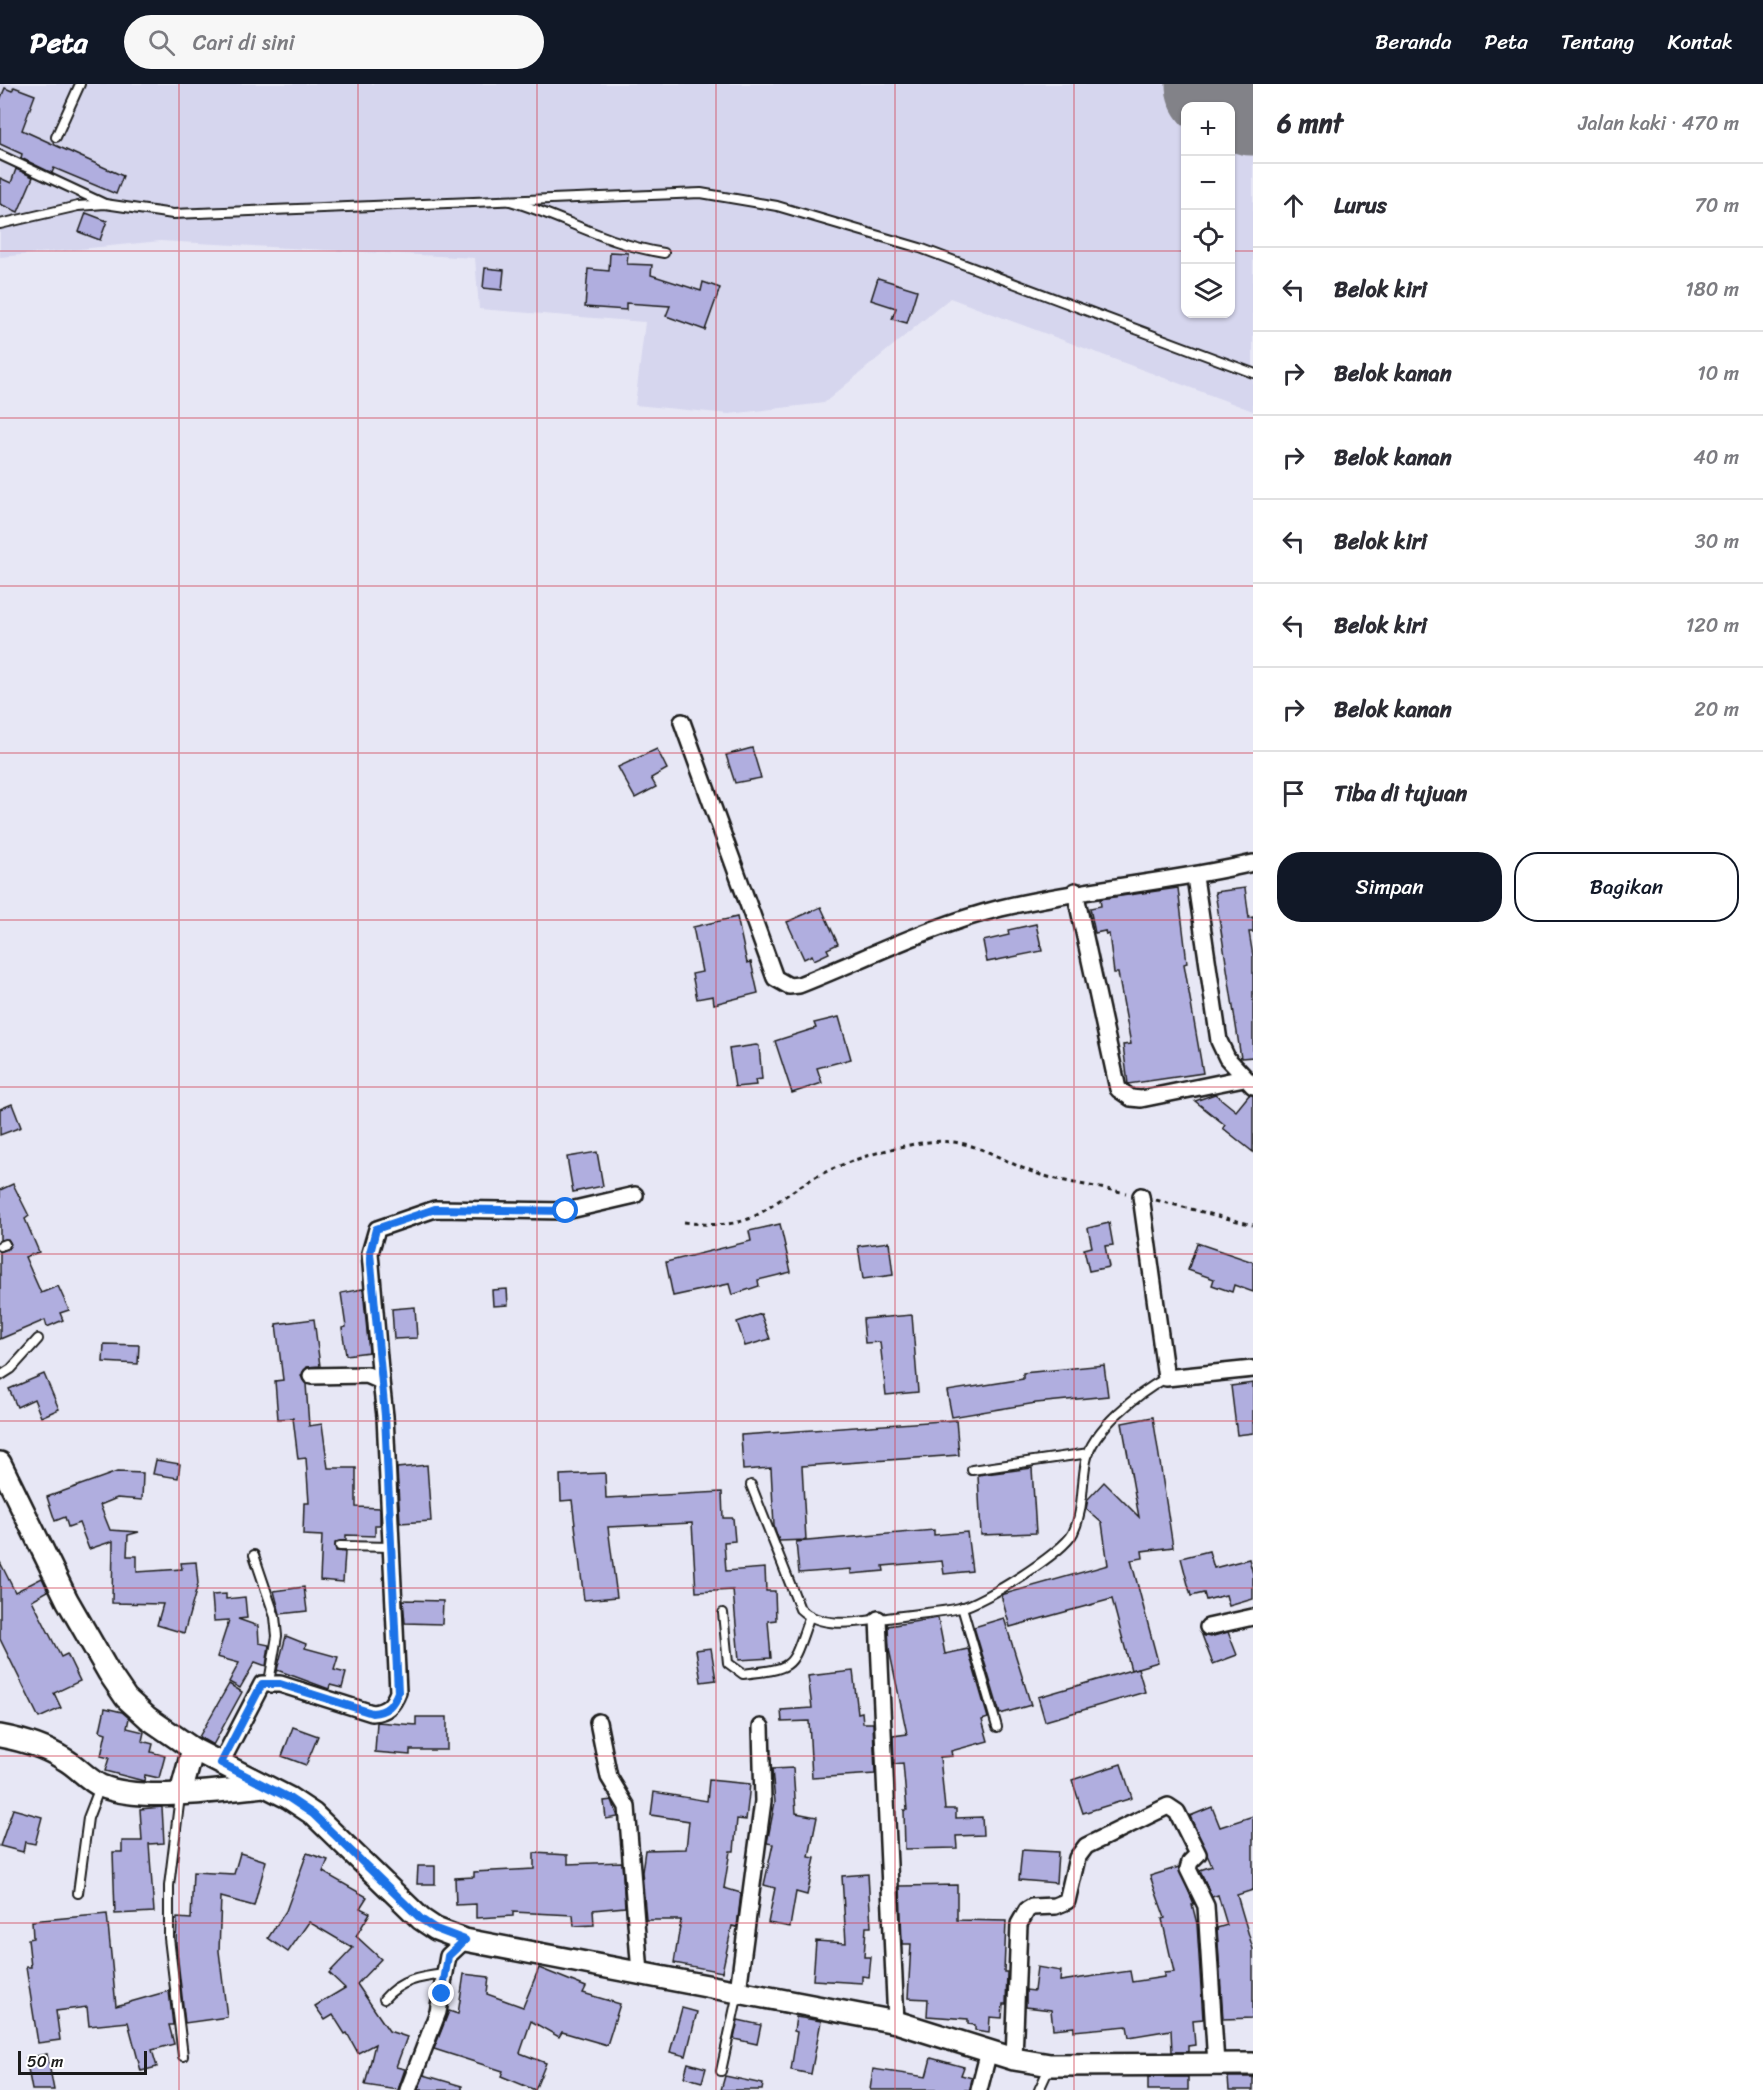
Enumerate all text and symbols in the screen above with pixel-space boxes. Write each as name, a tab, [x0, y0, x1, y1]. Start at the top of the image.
search box	[124, 15, 544, 69]
text: Peta	[30, 18, 88, 67]
text: Cari di sini	[193, 23, 295, 62]
text: Beranda	[1375, 23, 1451, 61]
text: Peta	[1484, 23, 1528, 61]
text: Tentang	[1561, 23, 1634, 61]
text: Kontak	[1667, 23, 1733, 61]
icon: search	[145, 26, 178, 59]
text: 6 mnt	[1277, 100, 1343, 146]
map controls	[1181, 102, 1235, 318]
button: +	[1181, 102, 1235, 156]
text: Jalan kaki · 470 m	[1578, 106, 1739, 141]
button: −	[1181, 156, 1235, 210]
text: Lurus	[1334, 186, 1387, 225]
text: 70 m	[1694, 188, 1739, 223]
icon: ahead	[1277, 189, 1310, 222]
button: locate	[1181, 210, 1235, 264]
button: layers	[1181, 264, 1235, 318]
text: Belok kiri	[1334, 270, 1427, 309]
text: 180 m	[1685, 272, 1739, 307]
icon: left	[1277, 273, 1310, 306]
text: Belok kanan	[1334, 354, 1452, 393]
text: 10 m	[1697, 356, 1739, 391]
icon: right	[1277, 357, 1310, 390]
text: Belok kanan	[1334, 438, 1452, 477]
text: 40 m	[1693, 440, 1739, 475]
icon: right	[1277, 441, 1310, 474]
text: Belok kiri	[1334, 522, 1427, 561]
text: 30 m	[1695, 524, 1739, 559]
icon: left	[1277, 525, 1310, 558]
text: Belok kiri	[1334, 606, 1427, 645]
text: 120 m	[1686, 608, 1739, 643]
icon: left	[1277, 609, 1310, 642]
text: Belok kanan	[1334, 690, 1452, 729]
text: 20 m	[1694, 692, 1739, 727]
icon: right	[1277, 693, 1310, 726]
text: Tiba di tujuan	[1334, 774, 1467, 813]
icon: arrive	[1277, 777, 1310, 810]
button: Simpan	[1277, 852, 1502, 922]
button: Bagikan	[1514, 852, 1739, 922]
route start	[552, 1197, 578, 1223]
route end	[428, 1980, 454, 2006]
text: 50 m	[27, 2047, 63, 2076]
scale bar	[18, 2048, 147, 2076]

